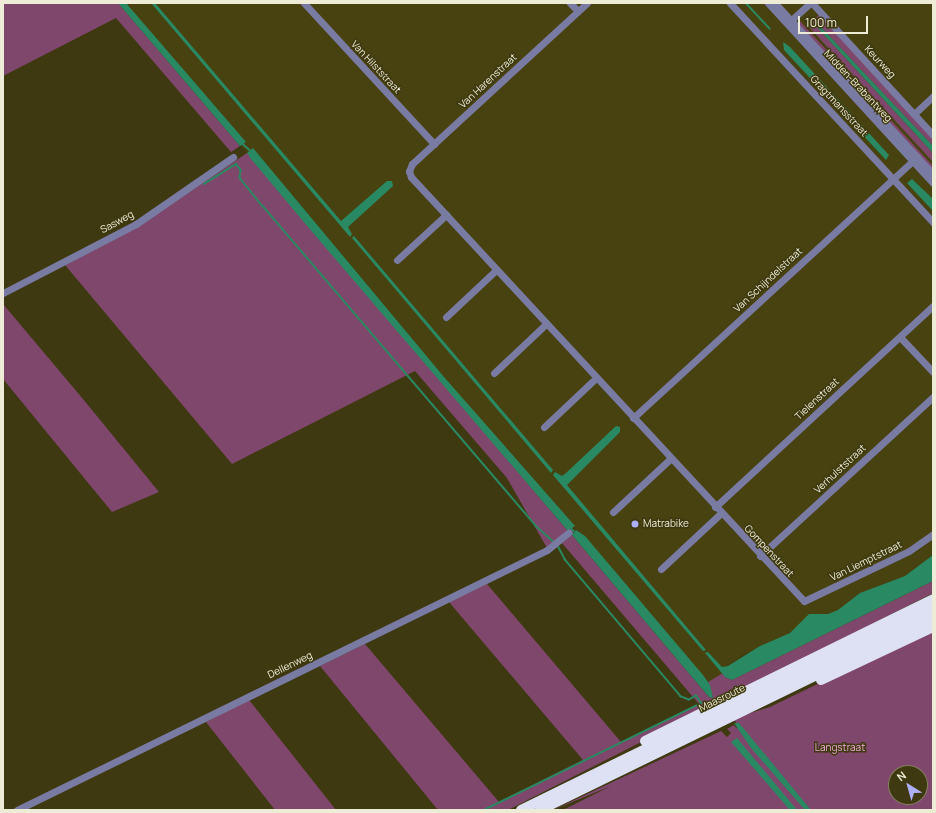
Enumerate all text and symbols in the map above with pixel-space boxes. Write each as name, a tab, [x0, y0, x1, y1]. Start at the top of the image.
scale bar	[800, 8, 870, 34]
text: 100 m	[805, 14, 837, 31]
street label: Van Hilststraat	[349, 38, 403, 96]
street label: Keurweg	[862, 43, 898, 81]
street label: Midden-Brabantweg	[821, 47, 895, 125]
street label: Van Harenstraat	[457, 51, 519, 111]
street label: Gragtmansstraat	[808, 73, 870, 139]
street label: Sasweg	[98, 208, 136, 236]
street label: Van Schijndelstraat	[731, 245, 805, 315]
street label: Tielenstraat	[792, 376, 842, 422]
street label: Verhulststraat	[812, 442, 868, 496]
place label: Matrabike	[643, 518, 689, 530]
marker: Matrabike	[630, 519, 640, 529]
street label: Gompenstraat	[742, 522, 796, 580]
street label: Van Liemptstraat	[828, 538, 904, 584]
street label: Dellenweg	[266, 649, 314, 681]
street label: Maasroute	[697, 682, 747, 714]
park label: Langstraat	[815, 742, 865, 754]
north arrow	[888, 765, 928, 805]
text: N	[893, 767, 909, 784]

